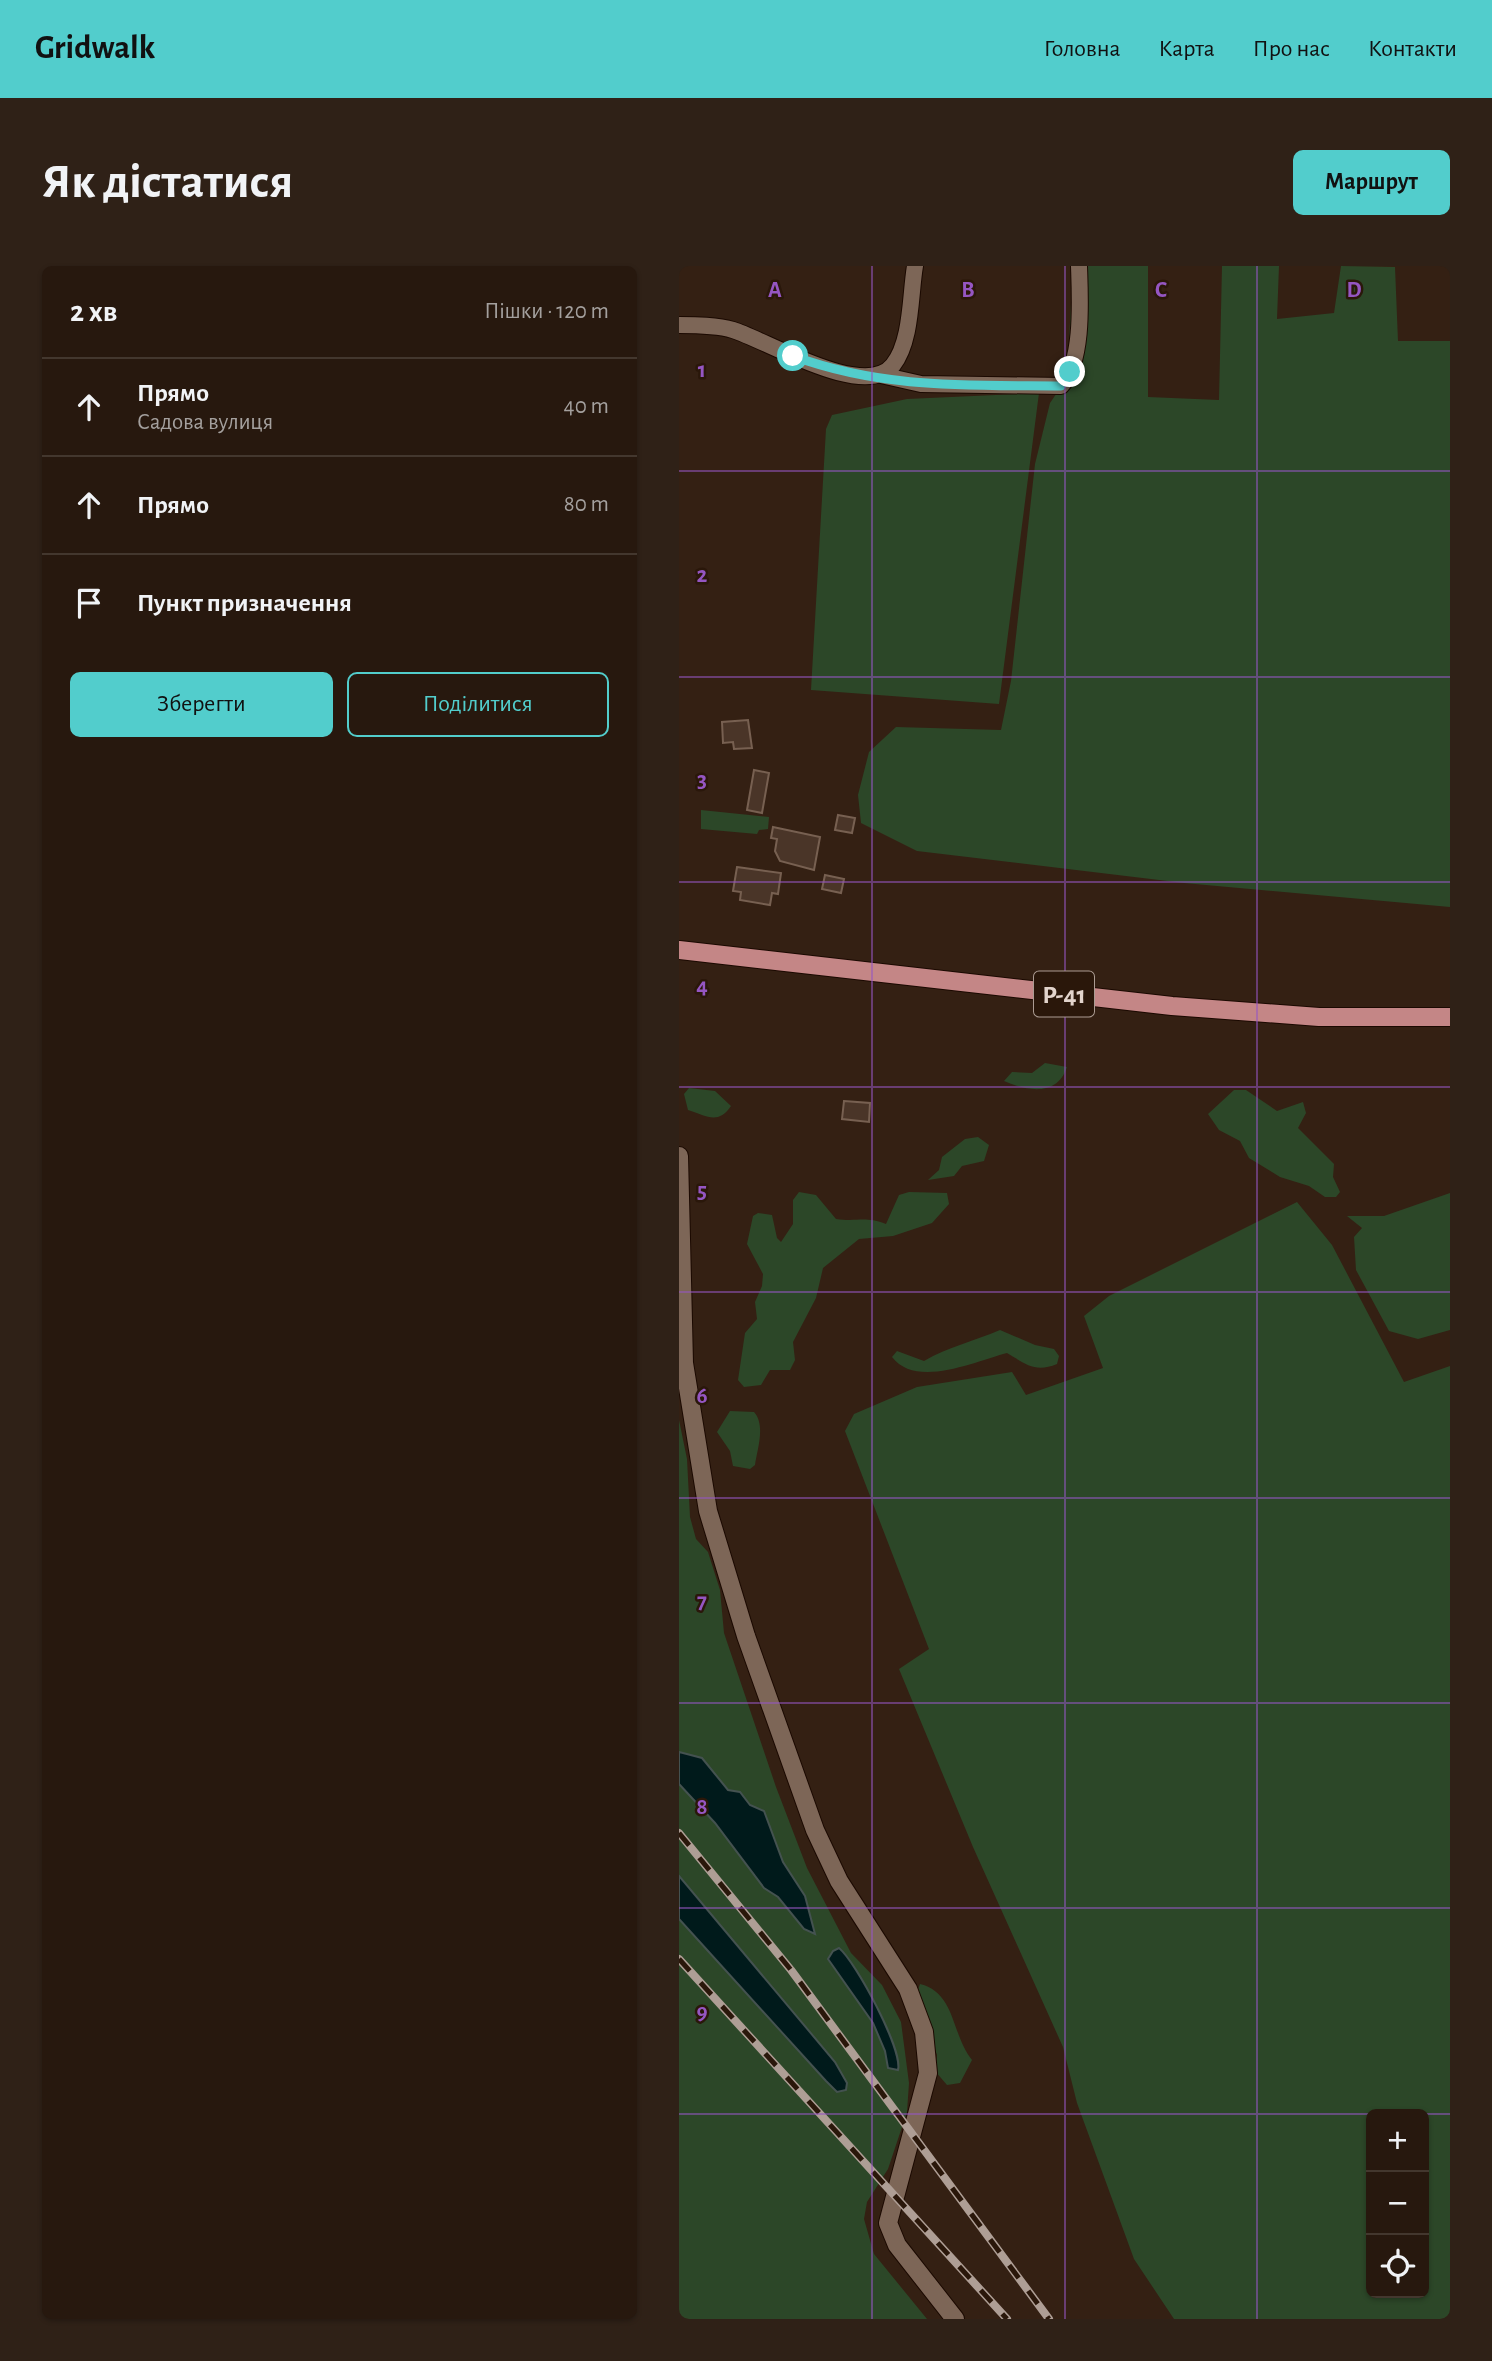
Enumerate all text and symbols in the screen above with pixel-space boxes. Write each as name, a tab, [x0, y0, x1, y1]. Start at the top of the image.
text: Gridwalk	[35, 32, 155, 65]
text: Головна	[1044, 37, 1120, 61]
text: Карта	[1158, 37, 1215, 61]
text: Про нас	[1253, 37, 1330, 61]
text: Контакти	[1368, 37, 1457, 61]
button: Маршрут	[1293, 150, 1450, 215]
text: Як дістатися	[42, 158, 293, 207]
text: A	[768, 279, 782, 302]
text: B	[961, 279, 975, 302]
text: C	[1155, 279, 1167, 302]
text: D	[1346, 279, 1362, 302]
text: 2 хв	[70, 297, 117, 327]
text: Пішки · 120 m	[484, 300, 609, 323]
route start	[777, 340, 808, 371]
route end	[1054, 356, 1085, 387]
text: 1	[698, 359, 706, 382]
text: Прямо	[137, 380, 209, 406]
icon: ahead	[70, 388, 108, 426]
text: 40 m	[564, 395, 609, 418]
text: Садова вулиця	[137, 411, 273, 434]
icon: ahead	[70, 486, 108, 524]
text: Прямо	[137, 492, 209, 518]
text: 80 m	[564, 493, 609, 516]
text: 2	[697, 564, 708, 587]
icon: arrive	[70, 584, 108, 622]
text: Пункт призначення	[137, 590, 352, 616]
button: Зберегти	[70, 672, 333, 737]
button: Поділитися	[347, 672, 609, 737]
text: 3	[697, 769, 707, 792]
road number: Р-41	[1034, 972, 1094, 1016]
text: 4	[696, 975, 708, 998]
text: 5	[697, 1180, 707, 1203]
text: 6	[696, 1385, 708, 1408]
text: 7	[697, 1590, 707, 1613]
text: 8	[696, 1796, 708, 1819]
text: 9	[696, 2001, 708, 2024]
map controls	[1366, 2109, 1429, 2298]
button: +	[1366, 2109, 1429, 2172]
button: −	[1366, 2172, 1429, 2235]
button: locate	[1366, 2235, 1429, 2298]

